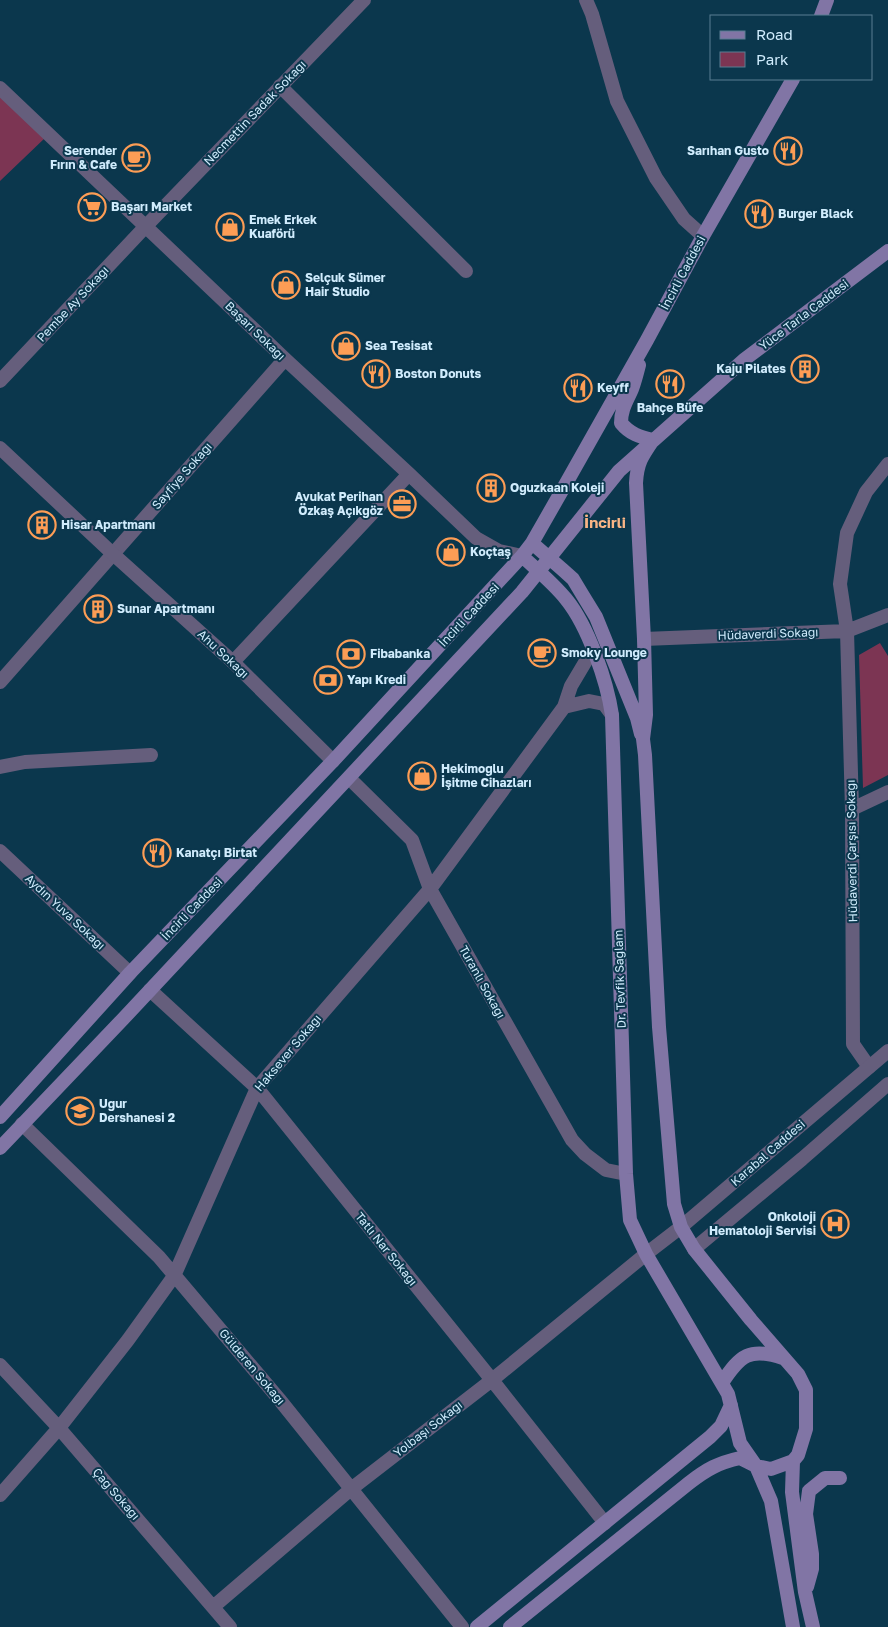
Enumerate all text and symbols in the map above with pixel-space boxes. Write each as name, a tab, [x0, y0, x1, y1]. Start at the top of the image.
legend	[710, 15, 873, 80]
text: Road	[756, 25, 793, 43]
text: Park	[756, 50, 789, 68]
street label: Necmettin Sadak Sokağı	[200, 57, 309, 168]
restaurant icon: Sarıhan Gusto	[773, 136, 803, 166]
place label: Serender Fırın & Cafe	[50, 143, 117, 172]
cafe icon: Serender Fırın & Cafe	[121, 143, 151, 173]
place label: Sarıhan Gusto	[687, 143, 769, 158]
supermarket icon: Başarı Market	[77, 192, 107, 222]
place label: Başarı Market	[111, 199, 192, 214]
restaurant icon: Burger Black	[744, 199, 774, 229]
place label: Burger Black	[778, 206, 854, 221]
shop icon: Emek Erkek Kuaförü	[215, 212, 245, 242]
place label: Emek Erkek Kuaförü	[249, 212, 317, 241]
street label: İncirli Caddesi	[657, 233, 708, 312]
street label: Pembe Ay Sokağı	[34, 262, 112, 345]
shop icon: Selçuk Sümer Hair Studio	[271, 270, 301, 300]
place label: Selçuk Sümer Hair Studio	[305, 270, 386, 299]
street label: Yüce Tarla Caddesi	[756, 276, 852, 353]
street label: Başarı Sokağı	[222, 298, 289, 363]
shop icon: Sea Tesisat	[331, 331, 361, 361]
place label: Sea Tesisat	[365, 338, 433, 353]
building icon: Kaju Pilates	[790, 354, 820, 384]
restaurant icon: Boston Donuts	[361, 359, 391, 389]
place label: Kaju Pilates	[716, 361, 786, 376]
place label: Boston Donuts	[395, 366, 482, 381]
restaurant icon: Bahçe Büfe	[655, 369, 685, 399]
restaurant icon: Keyff	[563, 373, 593, 403]
place label: Keyff	[597, 380, 629, 395]
place label: Bahçe Büfe	[637, 400, 703, 415]
street label: Sayfiye Sokağı	[148, 439, 215, 512]
building icon: Oğuzkaan Koleji	[476, 473, 506, 503]
place label: Oğuzkaan Koleji	[510, 480, 604, 495]
place label: Avukat Perihan Özkaş Açıkgöz	[295, 489, 383, 518]
office icon: Avukat Perihan Özkaş Açıkgöz	[387, 489, 417, 519]
building icon: Hisar Apartmanı	[27, 510, 57, 540]
district label: İncirli	[584, 513, 626, 531]
place label: Hisar Apartmanı	[61, 517, 155, 532]
shop icon: Koçtaş	[436, 537, 466, 567]
place label: Koçtaş	[470, 544, 511, 559]
street label: İncirli Caddesi	[435, 580, 502, 650]
building icon: Sunar Apartmanı	[83, 594, 113, 624]
place label: Sunar Apartmanı	[117, 601, 215, 616]
street label: Hüdaverdi Sokağı	[717, 624, 819, 643]
street label: Ahu Sokağı	[195, 626, 252, 681]
cafe icon: Smoky Lounge	[527, 638, 557, 668]
bank icon: Fibabanka	[336, 639, 366, 669]
place label: Smoky Lounge	[561, 645, 647, 660]
place label: Fibabanka	[370, 646, 430, 661]
bank icon: Yapı Kredi	[313, 665, 343, 695]
place label: Yapı Kredi	[347, 672, 406, 687]
shop icon: Hekimoğlu İşitme Cihazları	[407, 761, 437, 791]
place label: Hekimoğlu İşitme Cihazları	[441, 761, 532, 790]
street label: Hüdaverdi Çarşısı Sokağı	[843, 780, 860, 922]
restaurant icon: Kanatçı Birtat	[142, 838, 172, 868]
place label: Kanatçı Birtat	[176, 845, 257, 860]
street label: Aydın Yuva Sokağı	[22, 871, 109, 953]
street label: İncirli Caddesi	[158, 874, 225, 943]
street label: Dr. Tevfik Sağlam	[610, 929, 629, 1029]
street label: Turanlı Sokağı	[456, 943, 509, 1021]
street label: Haksever Sokağı	[251, 1011, 324, 1094]
school or university icon: Uğur Dershanesi 2	[65, 1096, 95, 1126]
place label: Uğur Dershanesi 2	[99, 1096, 175, 1125]
street label: Karabal Caddesi	[727, 1116, 808, 1189]
street label: Tatlı Nar Sokağı	[352, 1209, 421, 1289]
place label: Onkoloji Hematoloji Servisi	[709, 1209, 816, 1238]
hospital icon: Onkoloji Hematoloji Servisi	[820, 1209, 850, 1239]
street label: Gülderen Sokağı	[216, 1326, 289, 1408]
street label: Yolbaşı Sokağı	[390, 1397, 465, 1460]
street label: Çağ Sokağı	[90, 1465, 143, 1523]

